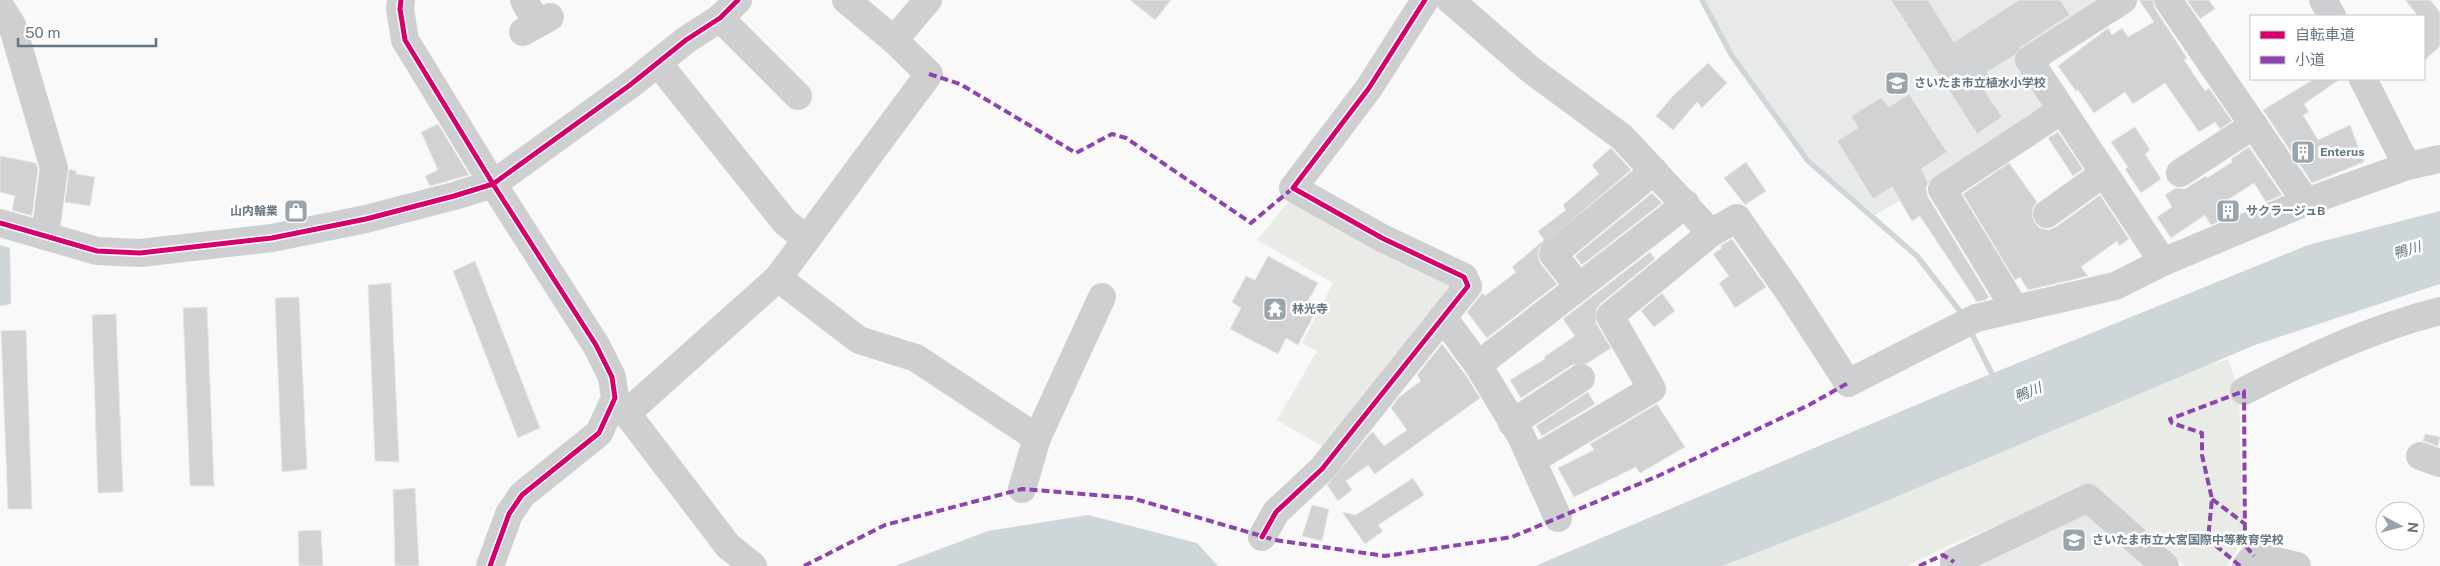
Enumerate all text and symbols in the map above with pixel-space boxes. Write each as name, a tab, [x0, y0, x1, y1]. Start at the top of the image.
scale bar	[18, 15, 155, 47]
legend	[2250, 15, 2425, 80]
text: 50 m	[25, 24, 60, 41]
text: 自転車道	[2295, 26, 2355, 43]
text: 小道	[2295, 51, 2325, 68]
school or university icon: さいたま市立植水小学校	[1884, 70, 1910, 96]
place label: さいたま市立植水小学校	[1914, 76, 2046, 90]
building icon: Enterus	[2290, 139, 2316, 165]
place label: Enterus	[2320, 145, 2365, 159]
shop icon: 山内輪業	[283, 198, 309, 224]
building icon: サクラージュB	[2215, 198, 2241, 224]
place label: 山内輪業	[230, 204, 278, 218]
place label: サクラージュB	[2246, 204, 2325, 218]
water label: 鴨川	[2391, 238, 2425, 262]
temple icon: 林光寺	[1262, 296, 1288, 322]
place label: 林光寺	[1292, 302, 1328, 316]
water label: 鴨川	[2012, 379, 2046, 405]
north arrow	[2375, 501, 2425, 551]
text: N	[2404, 521, 2421, 534]
school or university icon: さいたま市立大宮国際中等教育学校	[2061, 527, 2087, 553]
place label: さいたま市立大宮国際中等教育学校	[2092, 533, 2284, 547]

